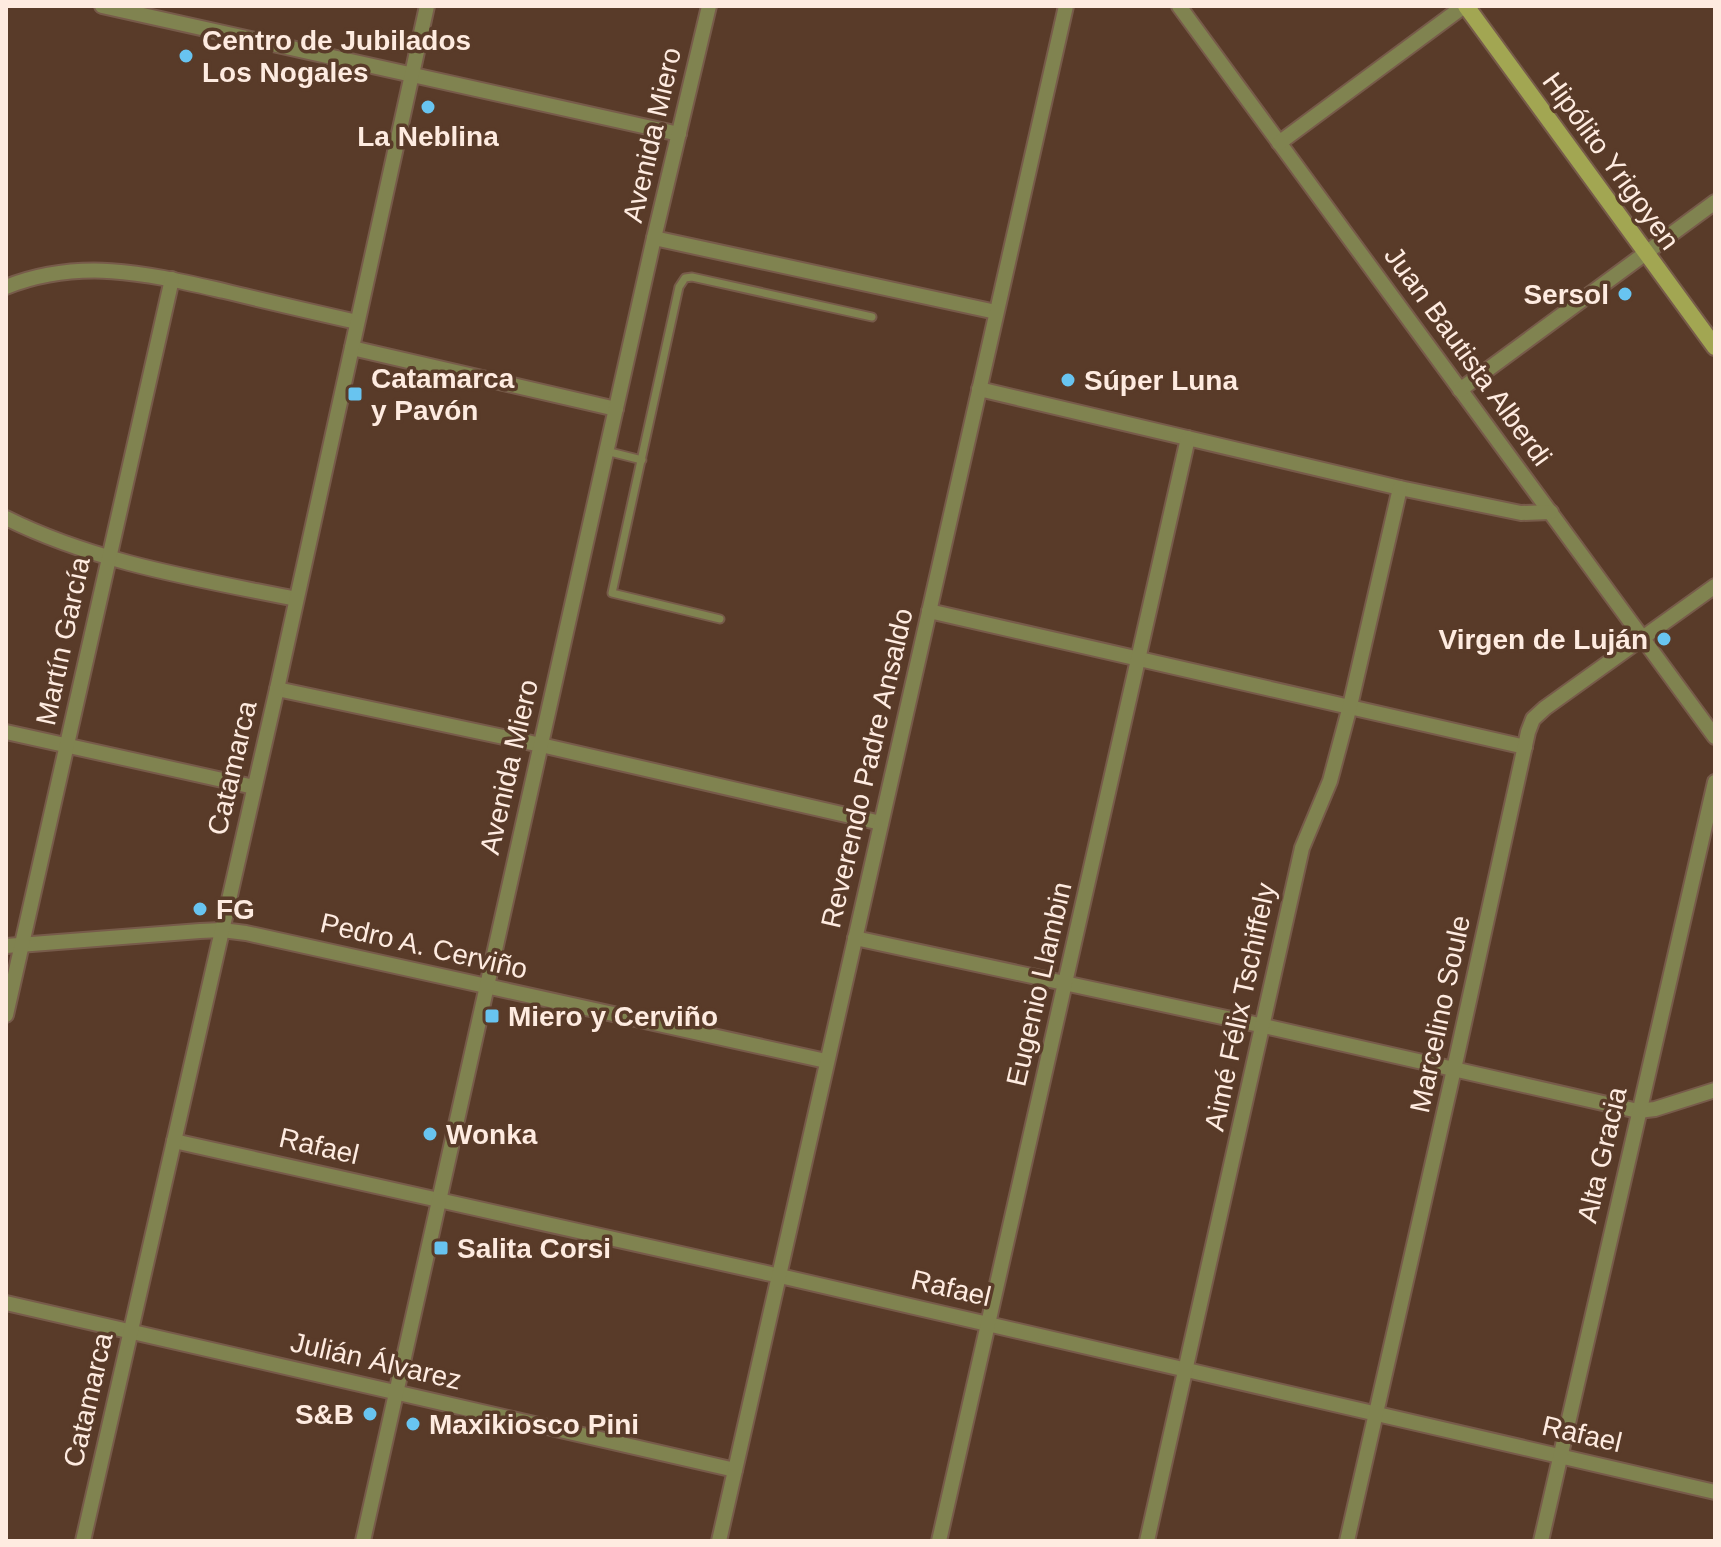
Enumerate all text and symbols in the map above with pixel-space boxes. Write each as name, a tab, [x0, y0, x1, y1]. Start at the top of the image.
place label: Centro de Jubilados Los Nogales	[202, 25, 471, 88]
street label: Avenida Miero	[617, 45, 687, 225]
marker: Centro de Jubilados Los Nogales	[177, 47, 195, 65]
street label: Hipólito Yrigoyen	[1536, 66, 1686, 256]
marker: La Neblina	[419, 98, 437, 116]
place label: La Neblina	[357, 121, 499, 152]
street label: Juan Bautista Alberdi	[1378, 240, 1558, 472]
place label: Sersol	[1523, 279, 1609, 310]
marker: Sersol	[1616, 285, 1634, 303]
place label: Catamarca y Pavón	[371, 363, 515, 426]
place label: Súper Luna	[1084, 365, 1238, 396]
marker: Súper Luna	[1059, 371, 1077, 389]
marker: Catamarca y Pavón	[346, 385, 364, 403]
street label: Martín García	[30, 554, 96, 728]
street label: Reverendo Padre Ansaldo	[815, 605, 919, 931]
place label: Virgen de Luján	[1438, 624, 1648, 655]
marker: Virgen de Luján	[1655, 630, 1673, 648]
street label: Avenida Miero	[474, 677, 544, 857]
street label: Catamarca	[201, 697, 263, 838]
street label: Eugenio Llambin	[1000, 879, 1078, 1089]
street label: Aimé Félix Tschiffely	[1199, 880, 1281, 1134]
place label: FG	[216, 894, 255, 925]
marker: FG	[191, 900, 209, 918]
street label: Pedro A. Cerviño	[317, 907, 531, 985]
street label: Marcelino Soule	[1404, 913, 1476, 1115]
place label: Miero y Cerviño	[508, 1001, 718, 1032]
marker: Miero y Cerviño	[483, 1007, 501, 1025]
street label: Alta Gracia	[1571, 1084, 1633, 1226]
place label: Wonka	[446, 1119, 538, 1150]
street label: Rafael	[276, 1122, 362, 1170]
marker: Wonka	[421, 1125, 439, 1143]
place label: Salita Corsi	[457, 1233, 611, 1264]
marker: Salita Corsi	[432, 1239, 450, 1257]
street label: Rafael	[908, 1264, 994, 1312]
street label: Julián Álvarez	[288, 1326, 464, 1396]
street label: Catamarca	[57, 1329, 119, 1470]
place label: S&B	[295, 1399, 354, 1430]
marker: S&B	[361, 1405, 379, 1423]
place label: Maxikiosco Pini	[429, 1409, 639, 1440]
street label: Rafael	[1539, 1410, 1625, 1458]
marker: Maxikiosco Pini	[404, 1415, 422, 1433]

